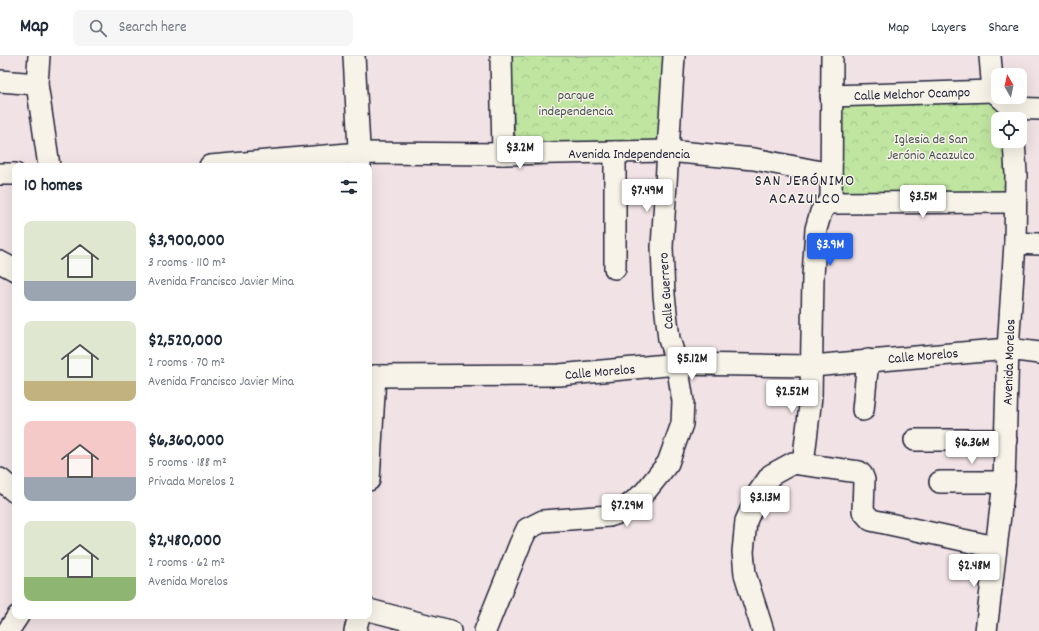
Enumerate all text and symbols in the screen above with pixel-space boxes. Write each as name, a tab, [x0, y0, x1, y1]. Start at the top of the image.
search box	[73, 10, 353, 46]
text: Map	[20, 14, 49, 41]
icon: search	[87, 17, 109, 39]
text: Search here	[119, 17, 187, 39]
text: Map	[888, 18, 909, 38]
text: Layers	[931, 18, 966, 38]
text: Share	[988, 18, 1019, 38]
north arrow	[991, 68, 1027, 104]
map controls	[991, 68, 1027, 148]
street label: Calle Melchor Ocampo	[854, 83, 971, 107]
park label: parque independencia	[539, 86, 614, 122]
button: locate	[991, 112, 1027, 148]
park label: Iglesia de San Jerónio Acazulco	[887, 130, 975, 166]
pin: $3.2M	[492, 136, 548, 170]
text: $3.2M	[506, 139, 534, 158]
street label: Avenida Independencia	[568, 145, 690, 165]
district label: SAN JERÓNIMO ACAZULCO	[755, 170, 855, 211]
text: 10 homes	[24, 175, 83, 199]
icon: filters	[338, 176, 360, 198]
pin: $7.49M	[614, 179, 680, 213]
text: $7.49M	[631, 182, 663, 201]
pin: $3.5M	[895, 185, 951, 219]
text: $3.5M	[909, 188, 937, 207]
text: $3,900,000	[148, 230, 225, 254]
pin: $3.9M	[802, 233, 858, 267]
text: $3.9M	[816, 236, 844, 255]
icon: home	[56, 237, 104, 285]
street label: Calle Guerrero	[654, 252, 680, 330]
text: 3 rooms · 110 m²	[148, 254, 226, 273]
text: Avenida Francisco Javier Mina	[148, 273, 294, 292]
street label: Avenida Morelos	[998, 319, 1022, 406]
text: $2,520,000	[148, 330, 223, 354]
icon: home	[56, 337, 104, 385]
street label: Calle Morelos	[887, 344, 959, 370]
pin: $5.12M	[659, 347, 725, 381]
text: $5.12M	[677, 350, 707, 369]
text: 2 rooms · 70 m²	[148, 354, 225, 373]
street label: Calle Morelos	[564, 360, 636, 386]
text: Avenida Francisco Javier Mina	[148, 373, 294, 392]
pin: $2.52M	[759, 380, 825, 414]
text: $2.52M	[775, 383, 809, 402]
text: $6,360,000	[148, 430, 224, 454]
pin: $6.36M	[939, 431, 1005, 465]
text: $6.36M	[955, 434, 989, 453]
icon: home	[56, 437, 104, 485]
text: 5 rooms · 188 m²	[148, 454, 227, 473]
text: Privada Morelos 2	[148, 473, 235, 492]
pin: $3.13M	[732, 486, 798, 520]
text: $3.13M	[750, 489, 780, 508]
pin: $7.29M	[594, 494, 660, 528]
text: $7.29M	[611, 497, 643, 516]
text: $2,480,000	[148, 530, 221, 554]
icon: home	[56, 537, 104, 585]
text: 2 rooms · 62 m²	[148, 554, 225, 573]
pin: $2.48M	[941, 554, 1007, 588]
text: $2.48M	[958, 557, 990, 576]
text: Avenida Morelos	[148, 573, 228, 592]

